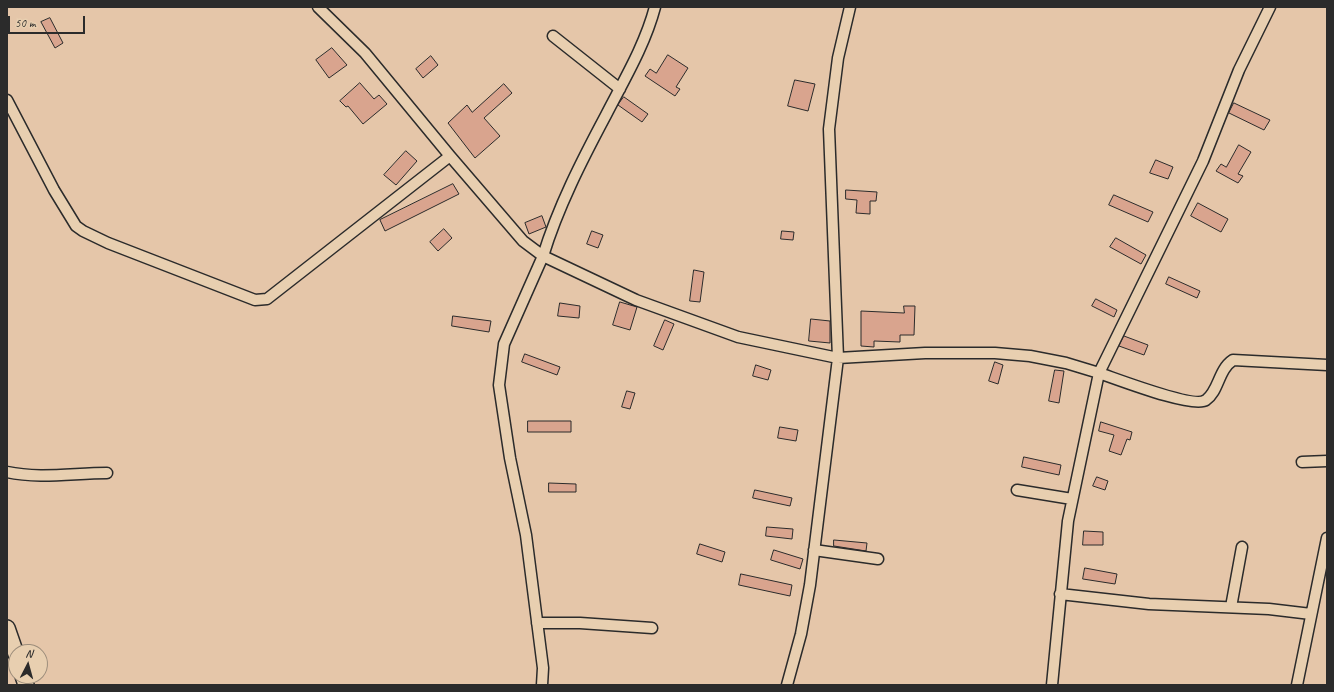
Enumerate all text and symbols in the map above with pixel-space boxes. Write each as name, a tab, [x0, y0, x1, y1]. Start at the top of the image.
scale bar	[10, 8, 87, 34]
text: 50 m	[15, 15, 35, 31]
north arrow	[8, 644, 48, 684]
text: N	[25, 646, 33, 660]

